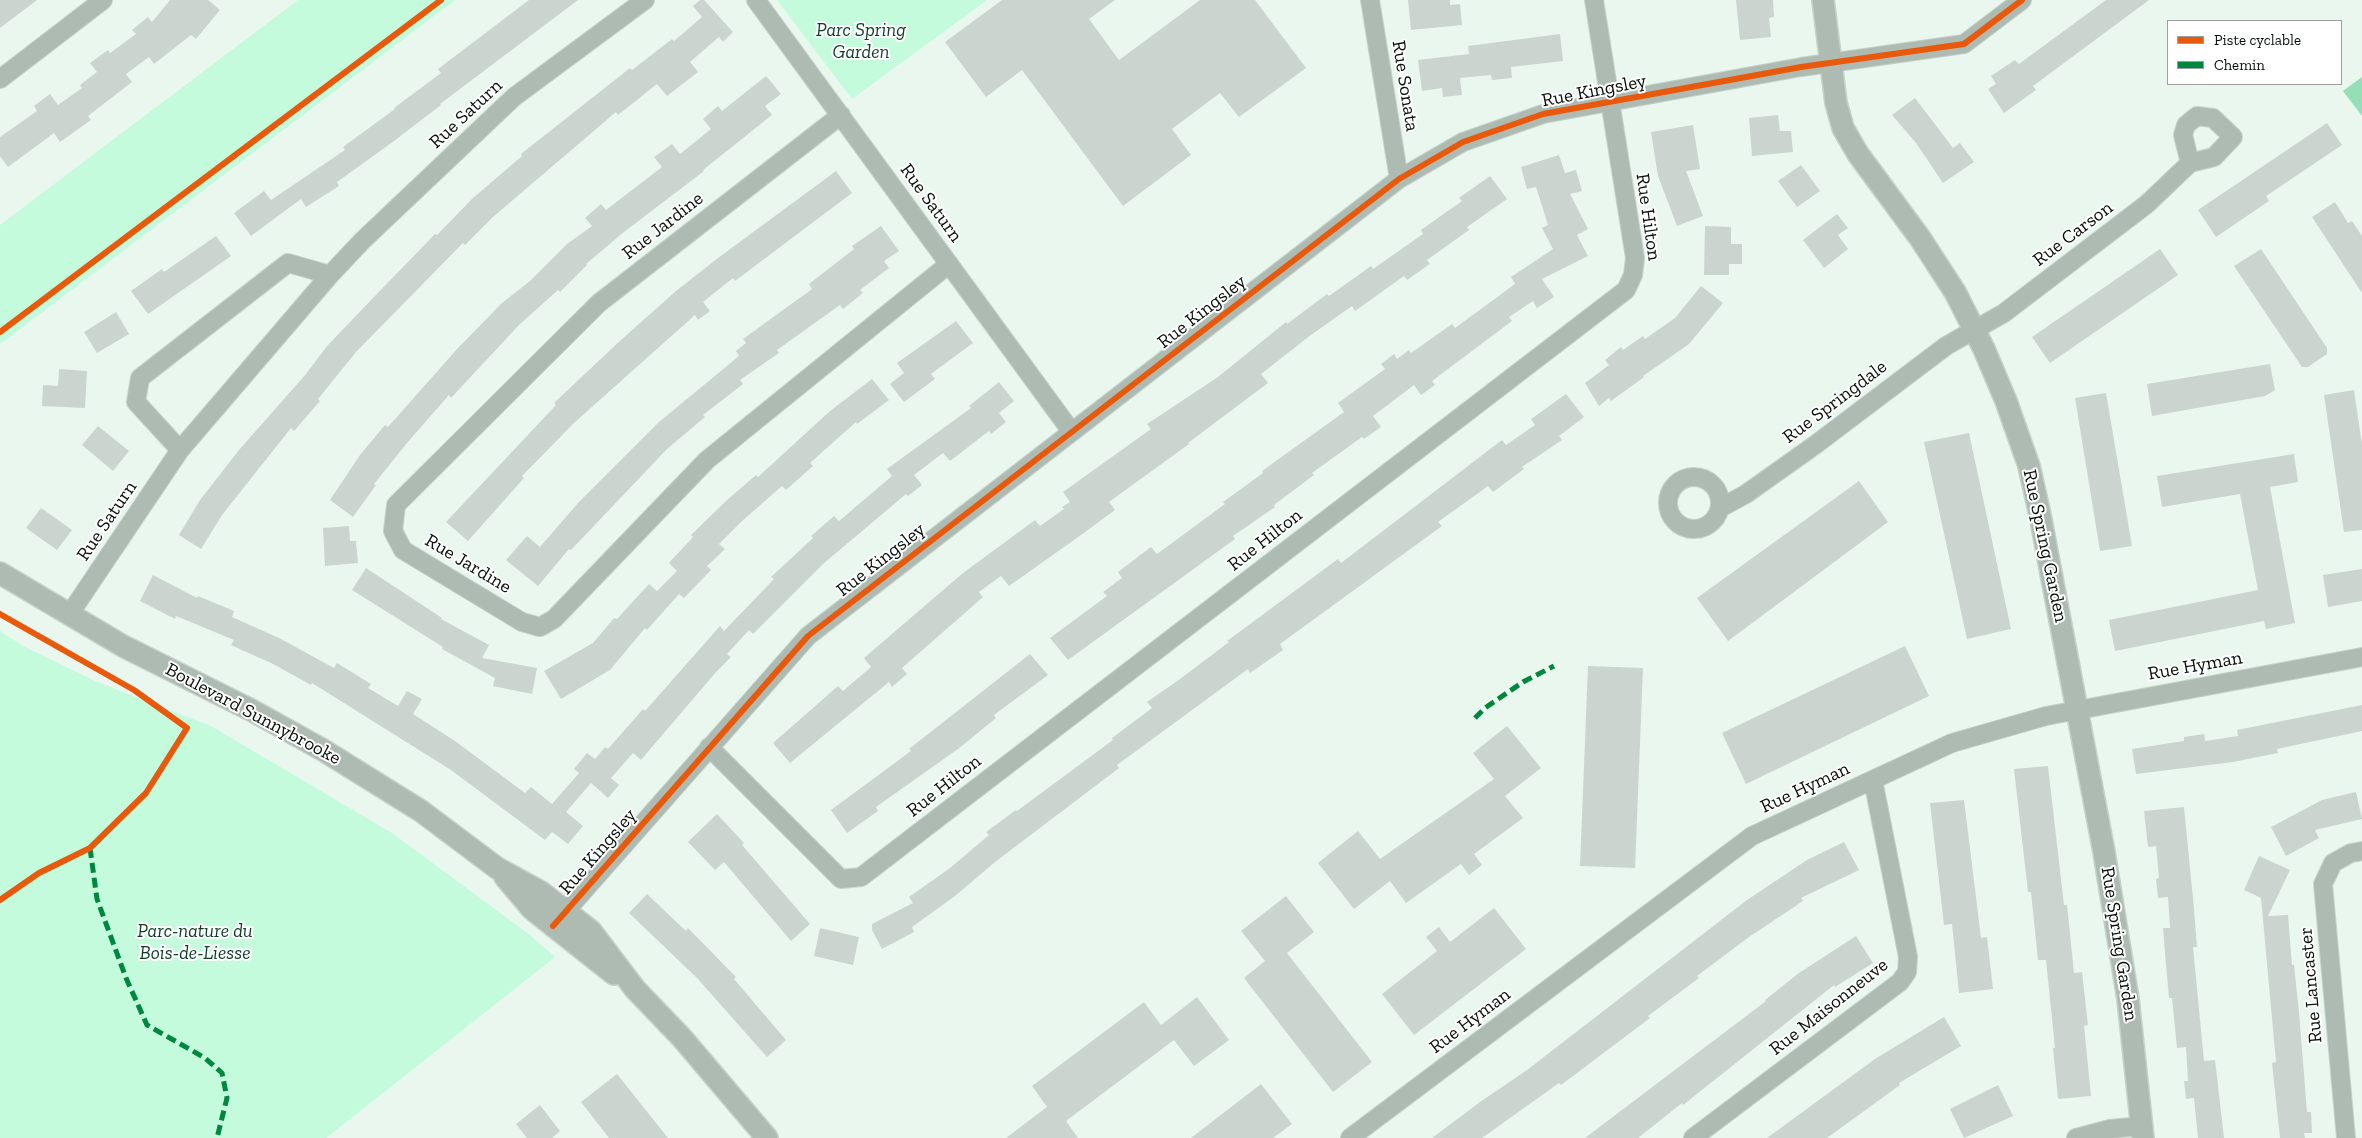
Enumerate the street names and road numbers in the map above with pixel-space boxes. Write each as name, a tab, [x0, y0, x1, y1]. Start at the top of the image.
street label: Rue Sonata	[1387, 39, 1423, 133]
street label: Rue Kingsley	[1540, 70, 1648, 112]
street label: Rue Saturn	[425, 74, 507, 154]
street label: Rue Saturn	[895, 159, 967, 247]
street label: Rue Hilton	[1631, 172, 1665, 262]
street label: Rue Jardine	[618, 187, 708, 265]
street label: Rue Carson	[2029, 197, 2117, 271]
street label: Rue Kingsley	[1153, 270, 1251, 354]
street label: Rue Springdale	[1778, 355, 1892, 449]
street label: Rue Spring Garden	[2018, 468, 2072, 624]
street label: Rue Saturn	[72, 477, 142, 565]
street label: Rue Hilton	[1223, 504, 1307, 576]
street label: Rue Kingsley	[832, 518, 930, 602]
street label: Rue Jardine	[421, 529, 515, 599]
street label: Rue Hyman	[2146, 646, 2244, 686]
street label: Boulevard Sunnybrooke	[162, 658, 344, 770]
street label: Rue Hilton	[902, 750, 986, 822]
street label: Rue Hyman	[1757, 757, 1853, 819]
street label: Rue Kingsley	[555, 804, 641, 900]
street label: Rue Spring Garden	[2096, 865, 2142, 1023]
street label: Rue Lancaster	[2295, 926, 2327, 1044]
street label: Rue Maisonneuve	[1765, 954, 1893, 1060]
street label: Rue Hyman	[1425, 983, 1515, 1059]

